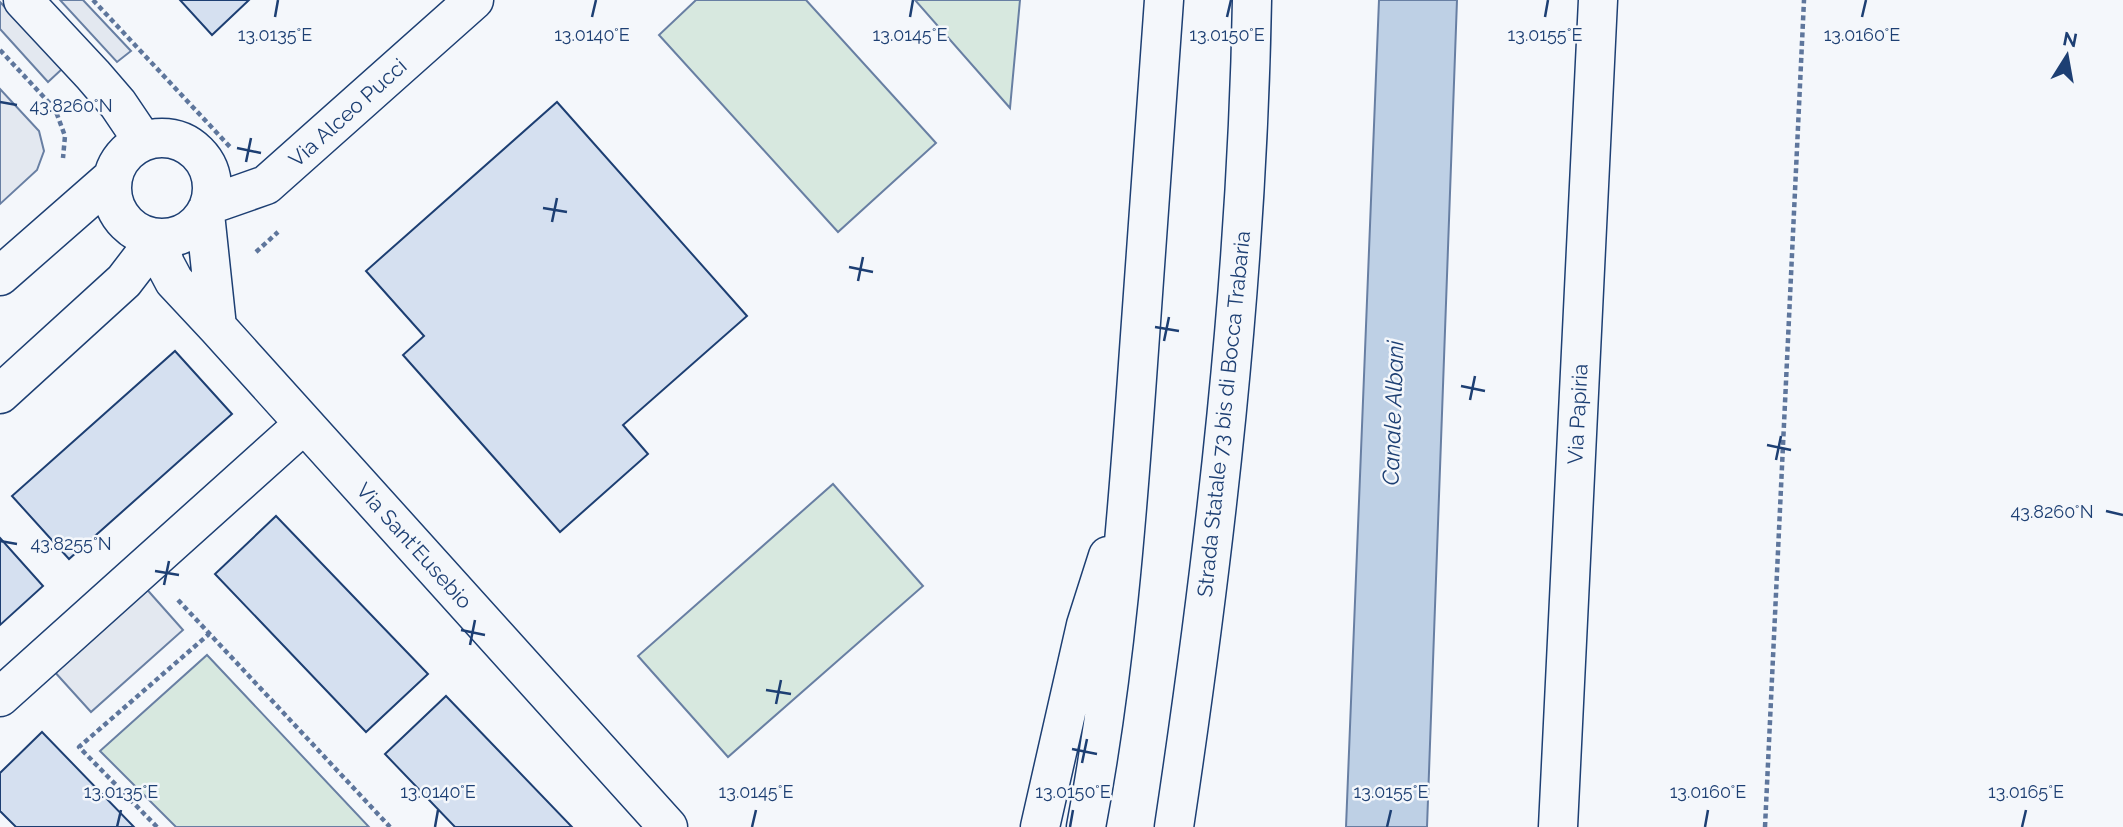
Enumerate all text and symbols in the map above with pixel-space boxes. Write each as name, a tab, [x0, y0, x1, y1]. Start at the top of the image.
north arrow	[2032, 21, 2102, 91]
text: 13.0135°E	[238, 24, 312, 45]
text: 13.0140°E	[554, 24, 630, 45]
text: 13.0145°E	[873, 24, 947, 45]
text: 13.0150°E	[1189, 24, 1265, 45]
text: 13.0155°E	[1508, 24, 1582, 45]
text: 13.0160°E	[1824, 24, 1900, 45]
text: N	[2061, 27, 2079, 51]
street label: Via Alceo Pucci	[284, 53, 412, 172]
text: 43.8260°N	[29, 95, 113, 116]
street label: Strada Statale 73 bis di Bocca Trabaria	[1192, 230, 1255, 598]
water label: Canale Albani	[1376, 339, 1409, 486]
street label: Via Papiria	[1562, 363, 1593, 465]
street label: Via Sant'Eusebio	[351, 478, 477, 614]
text: 43.8260°N	[2010, 501, 2094, 522]
text: 43.8255°N	[30, 533, 112, 554]
text: 13.0135°E	[84, 781, 158, 802]
text: 13.0140°E	[400, 781, 476, 802]
text: 13.0145°E	[719, 781, 793, 802]
text: 13.0150°E	[1035, 781, 1111, 802]
text: 13.0155°E	[1354, 781, 1428, 802]
text: 13.0160°E	[1670, 781, 1746, 802]
text: 13.0165°E	[1988, 781, 2064, 802]

